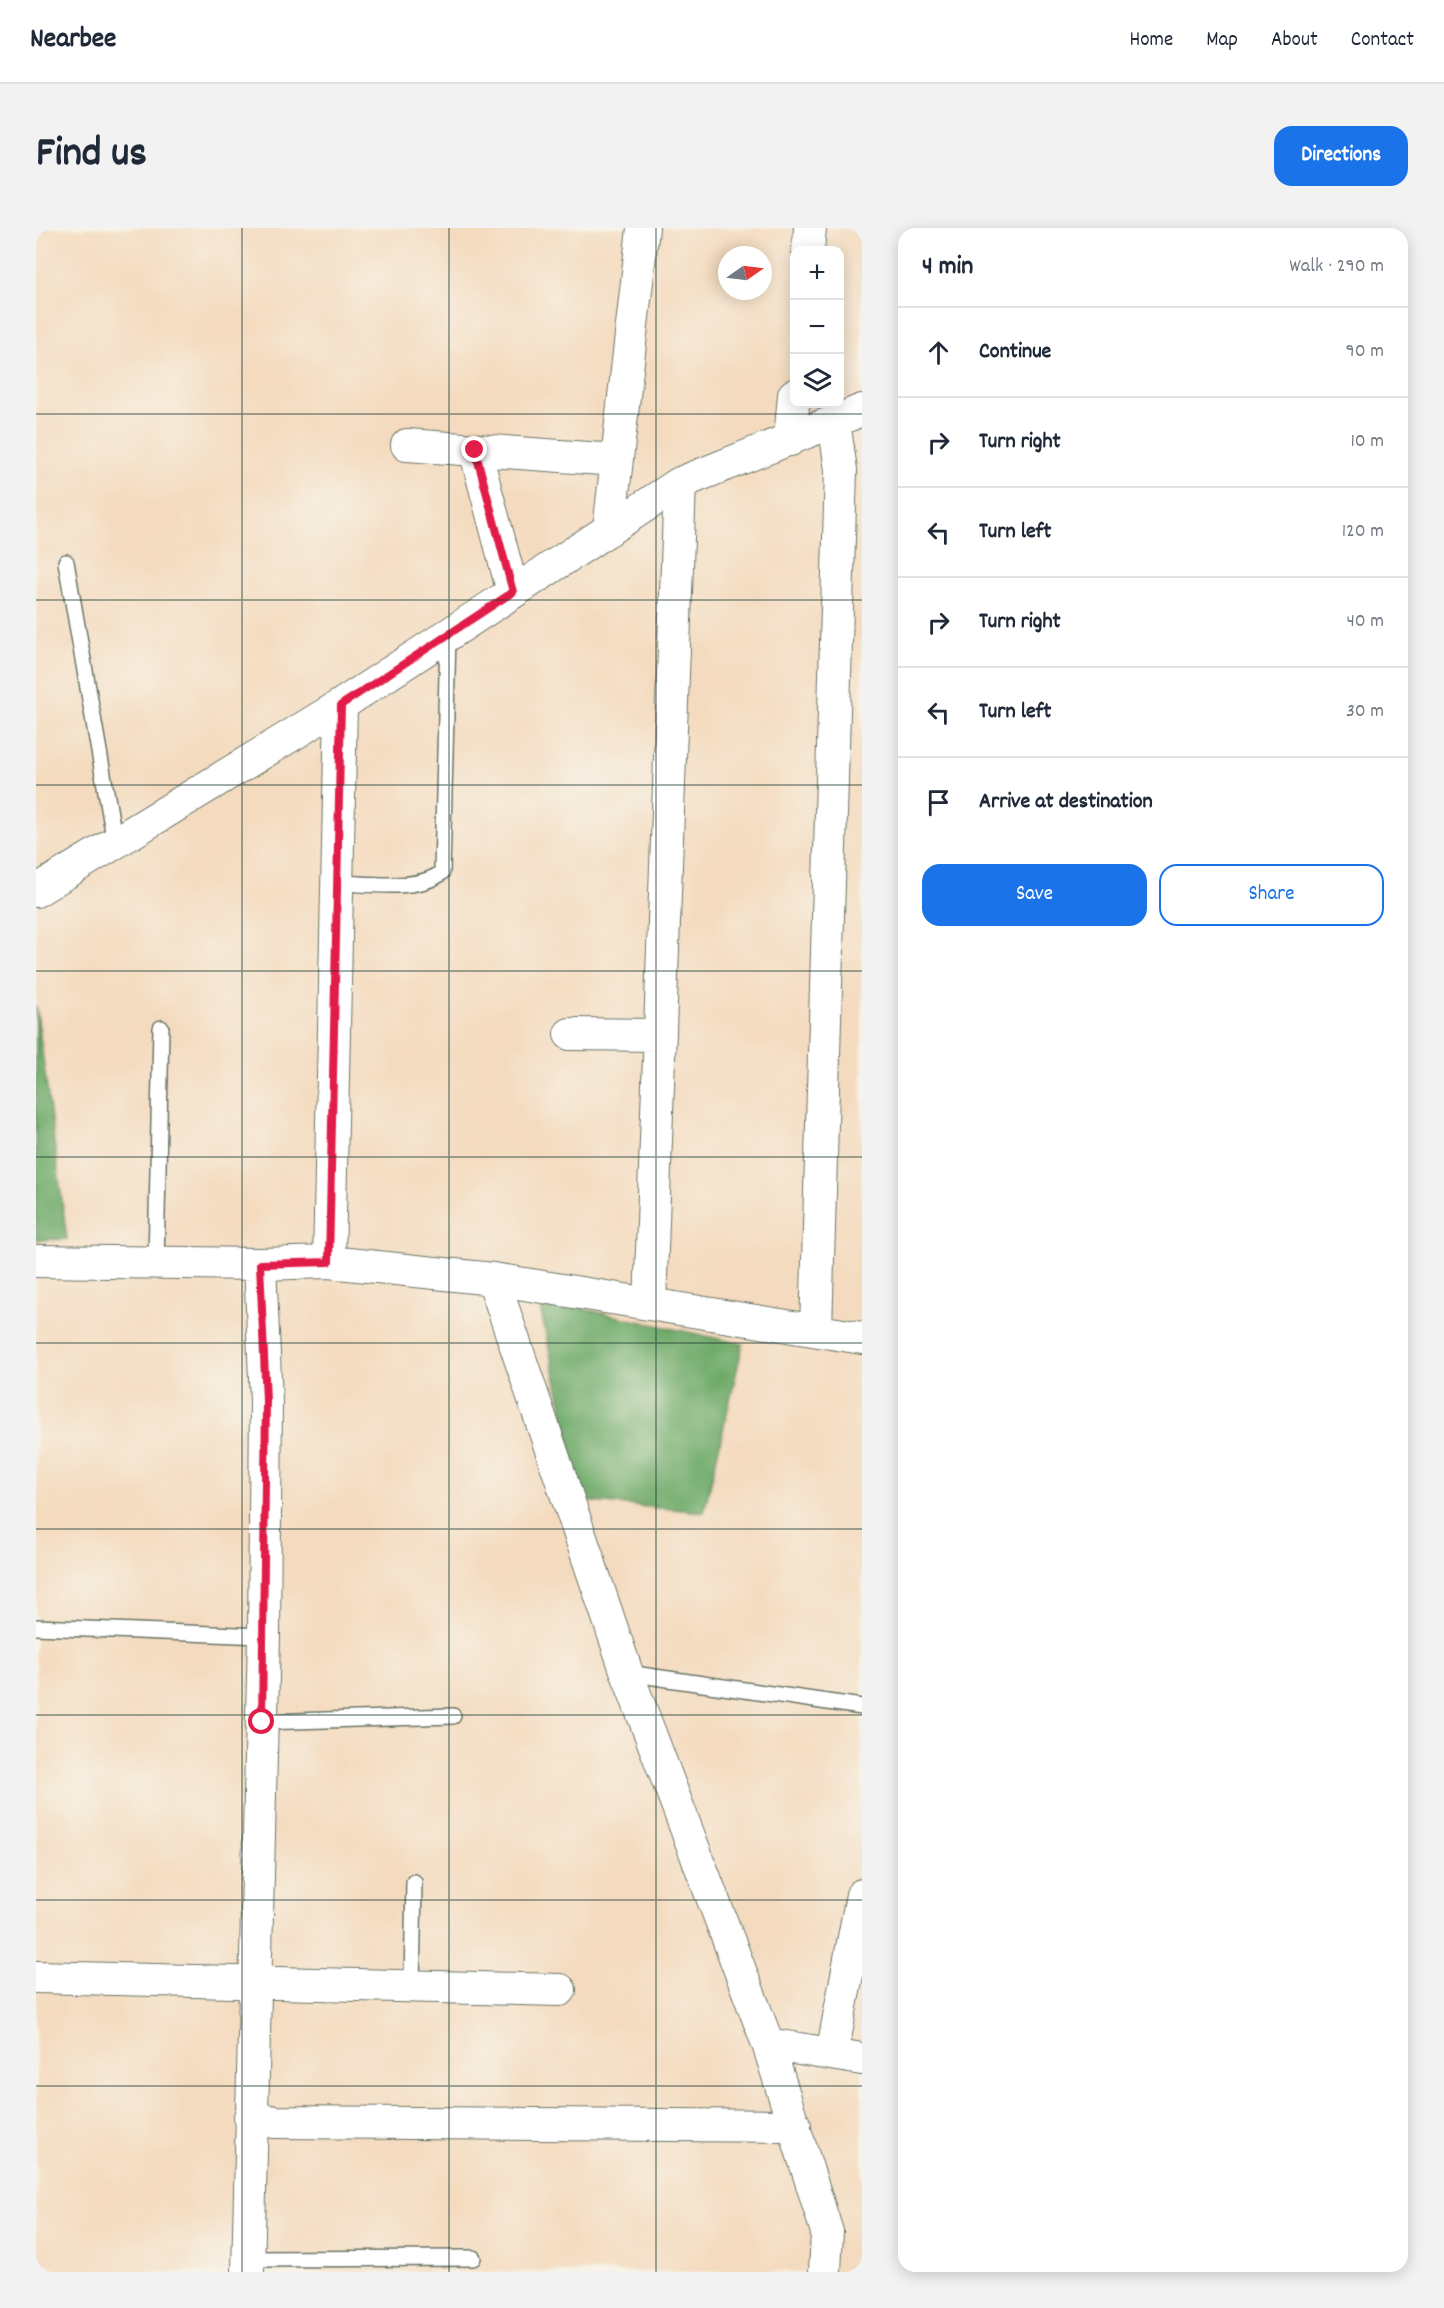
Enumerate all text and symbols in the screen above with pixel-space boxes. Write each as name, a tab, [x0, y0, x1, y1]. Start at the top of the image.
text: Nearbee	[30, 21, 116, 61]
text: Home	[1129, 26, 1173, 56]
text: Map	[1206, 26, 1238, 56]
text: About	[1271, 26, 1318, 56]
text: Contact	[1351, 26, 1414, 56]
text: Find us	[36, 126, 147, 186]
button: Directions	[1274, 126, 1408, 186]
north arrow	[718, 246, 772, 300]
map controls	[790, 246, 844, 408]
button: +	[790, 246, 844, 300]
text: 4 min	[922, 249, 973, 286]
text: Walk · 290 m	[1289, 253, 1384, 281]
button: −	[790, 300, 844, 354]
icon: ahead	[922, 336, 955, 369]
text: Continue	[979, 337, 1051, 368]
text: 90 m	[1346, 338, 1384, 366]
button: layers	[790, 354, 844, 408]
icon: right	[922, 426, 955, 459]
text: Turn right	[979, 427, 1061, 458]
text: 10 m	[1350, 428, 1384, 456]
route end	[461, 436, 487, 462]
icon: left	[922, 516, 955, 549]
text: Turn left	[979, 517, 1051, 548]
text: 120 m	[1342, 518, 1384, 546]
icon: right	[922, 606, 955, 639]
text: Turn right	[979, 607, 1061, 638]
text: 40 m	[1346, 608, 1384, 636]
icon: left	[922, 696, 955, 729]
text: Turn left	[979, 697, 1051, 728]
text: 30 m	[1346, 698, 1384, 726]
icon: arrive	[922, 786, 955, 819]
text: Arrive at destination	[979, 787, 1153, 818]
button: Save	[922, 864, 1147, 926]
button: Share	[1159, 864, 1384, 926]
route start	[248, 1708, 274, 1734]

